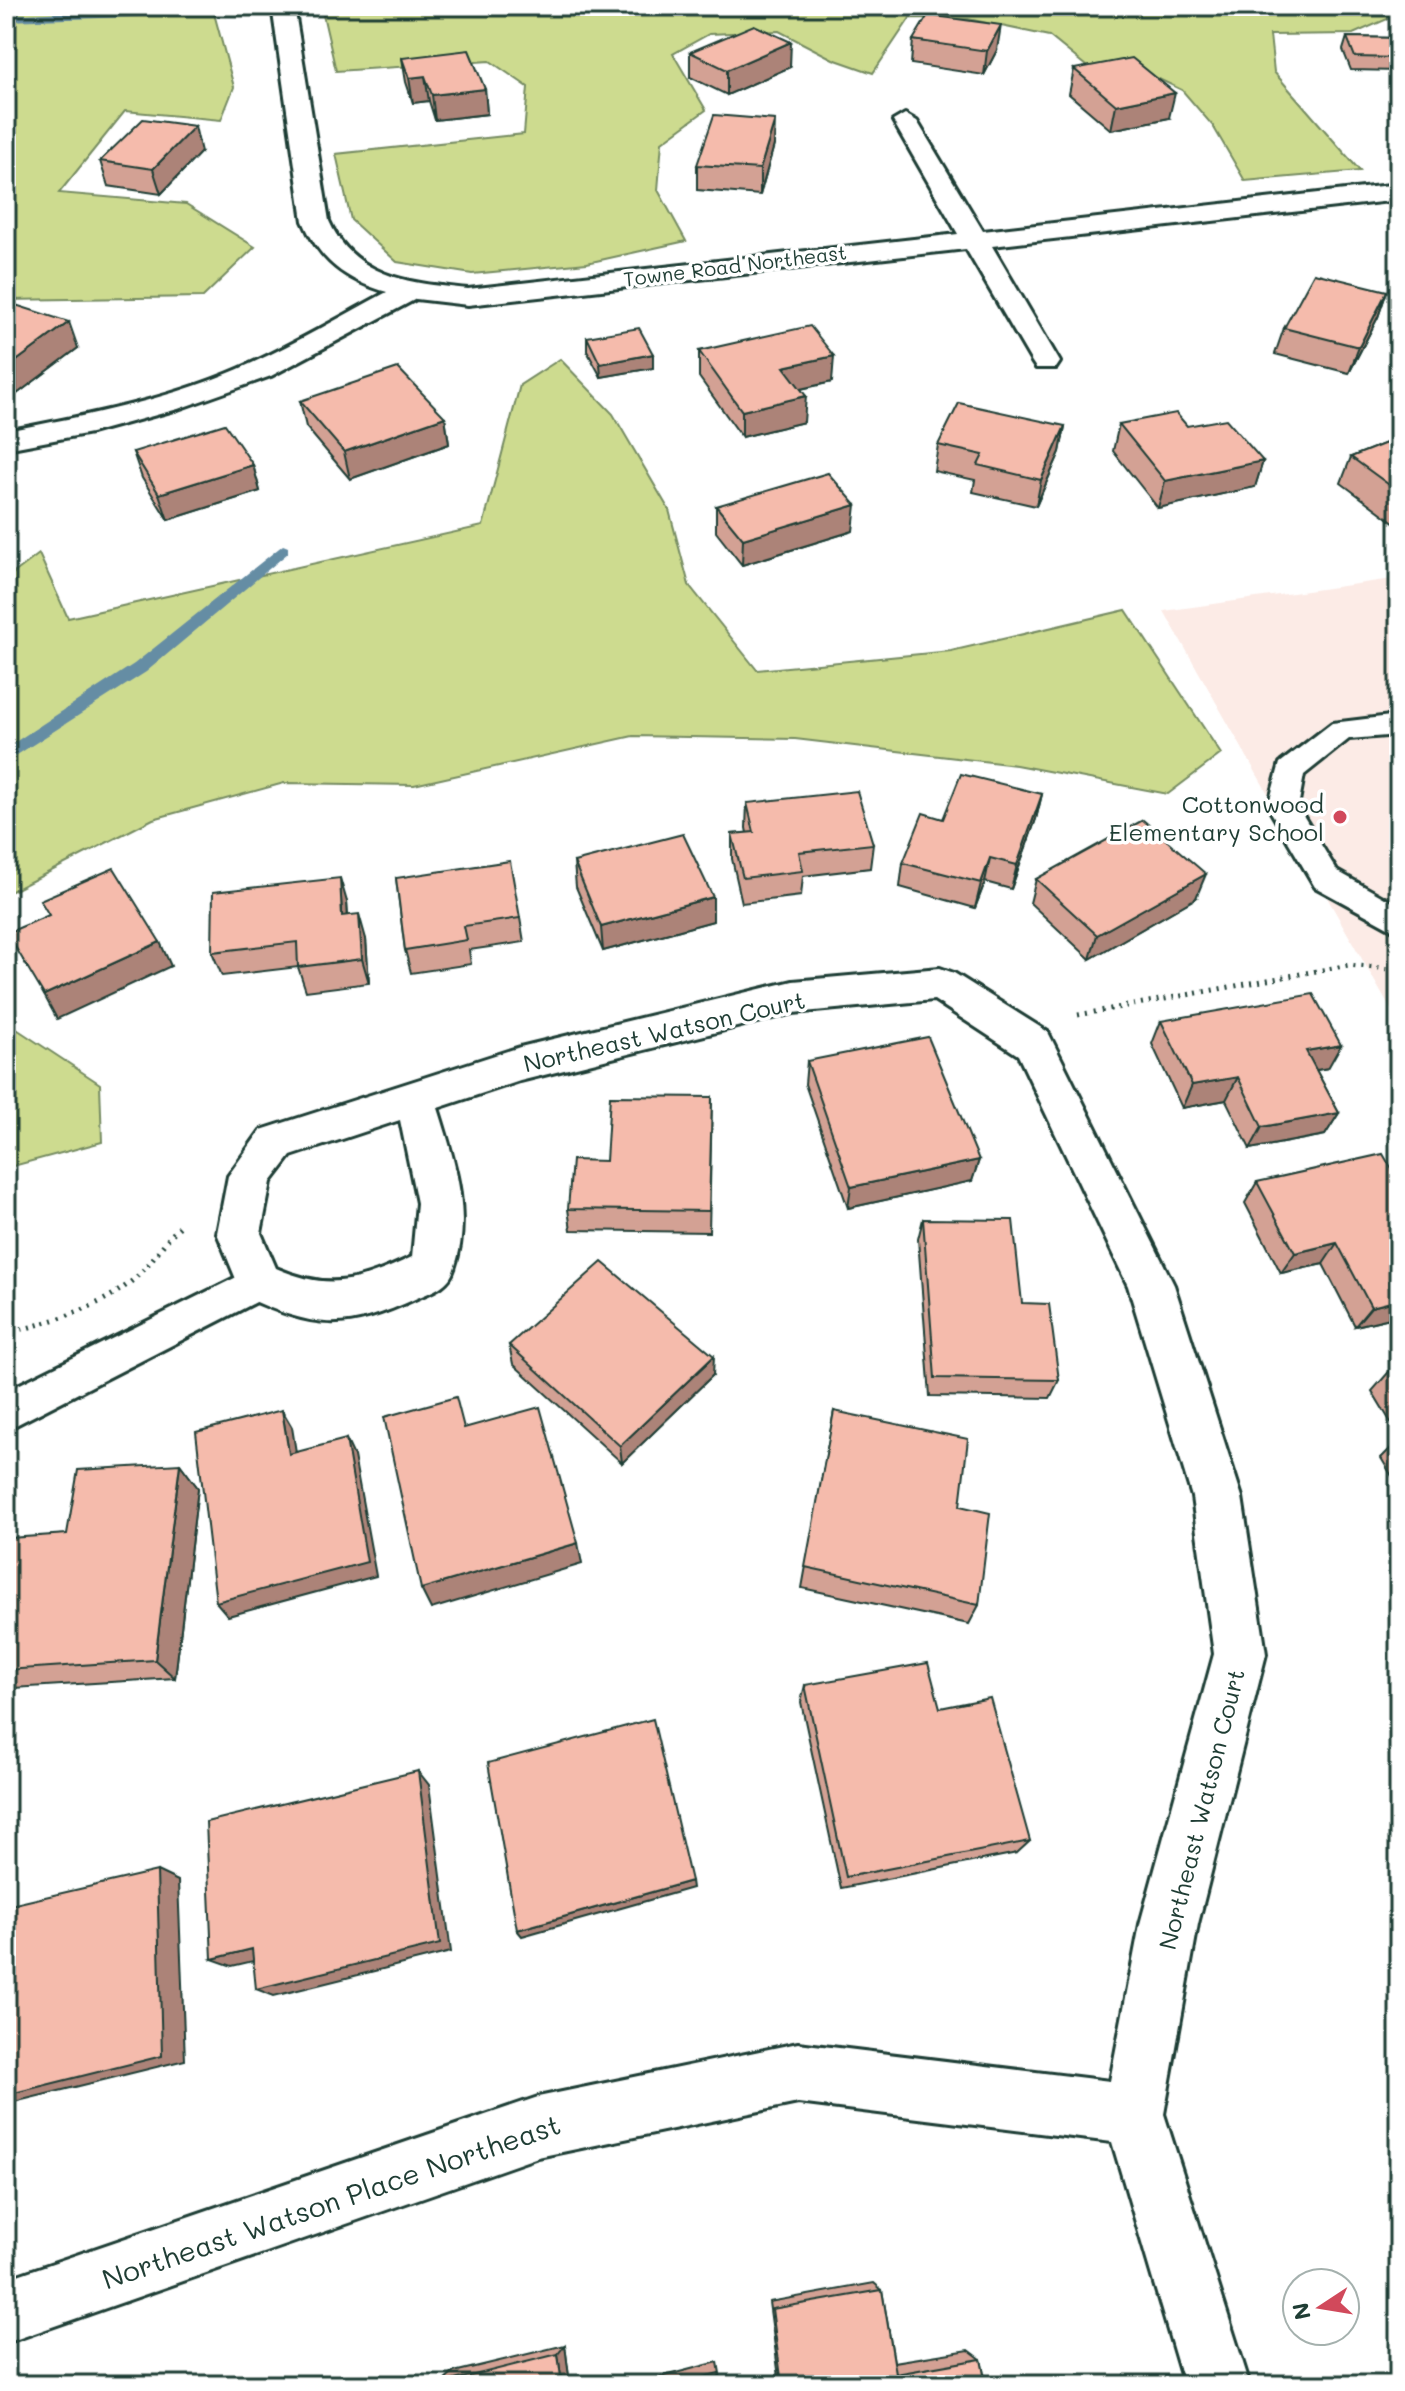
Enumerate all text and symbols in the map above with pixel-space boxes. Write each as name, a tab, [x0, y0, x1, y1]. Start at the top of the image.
street label: Towne Road Northeast	[622, 238, 848, 292]
place label: Cottonwood Elementary School	[1109, 788, 1324, 847]
marker: Cottonwood Elementary School	[1331, 808, 1349, 826]
street label: Northeast Watson Court	[520, 983, 808, 1079]
street label: Northeast Watson Court	[1151, 1665, 1251, 1953]
street label: Northeast Watson Place Northeast	[97, 2105, 565, 2297]
north arrow	[1281, 2267, 1361, 2347]
text: N	[1285, 2300, 1317, 2322]

